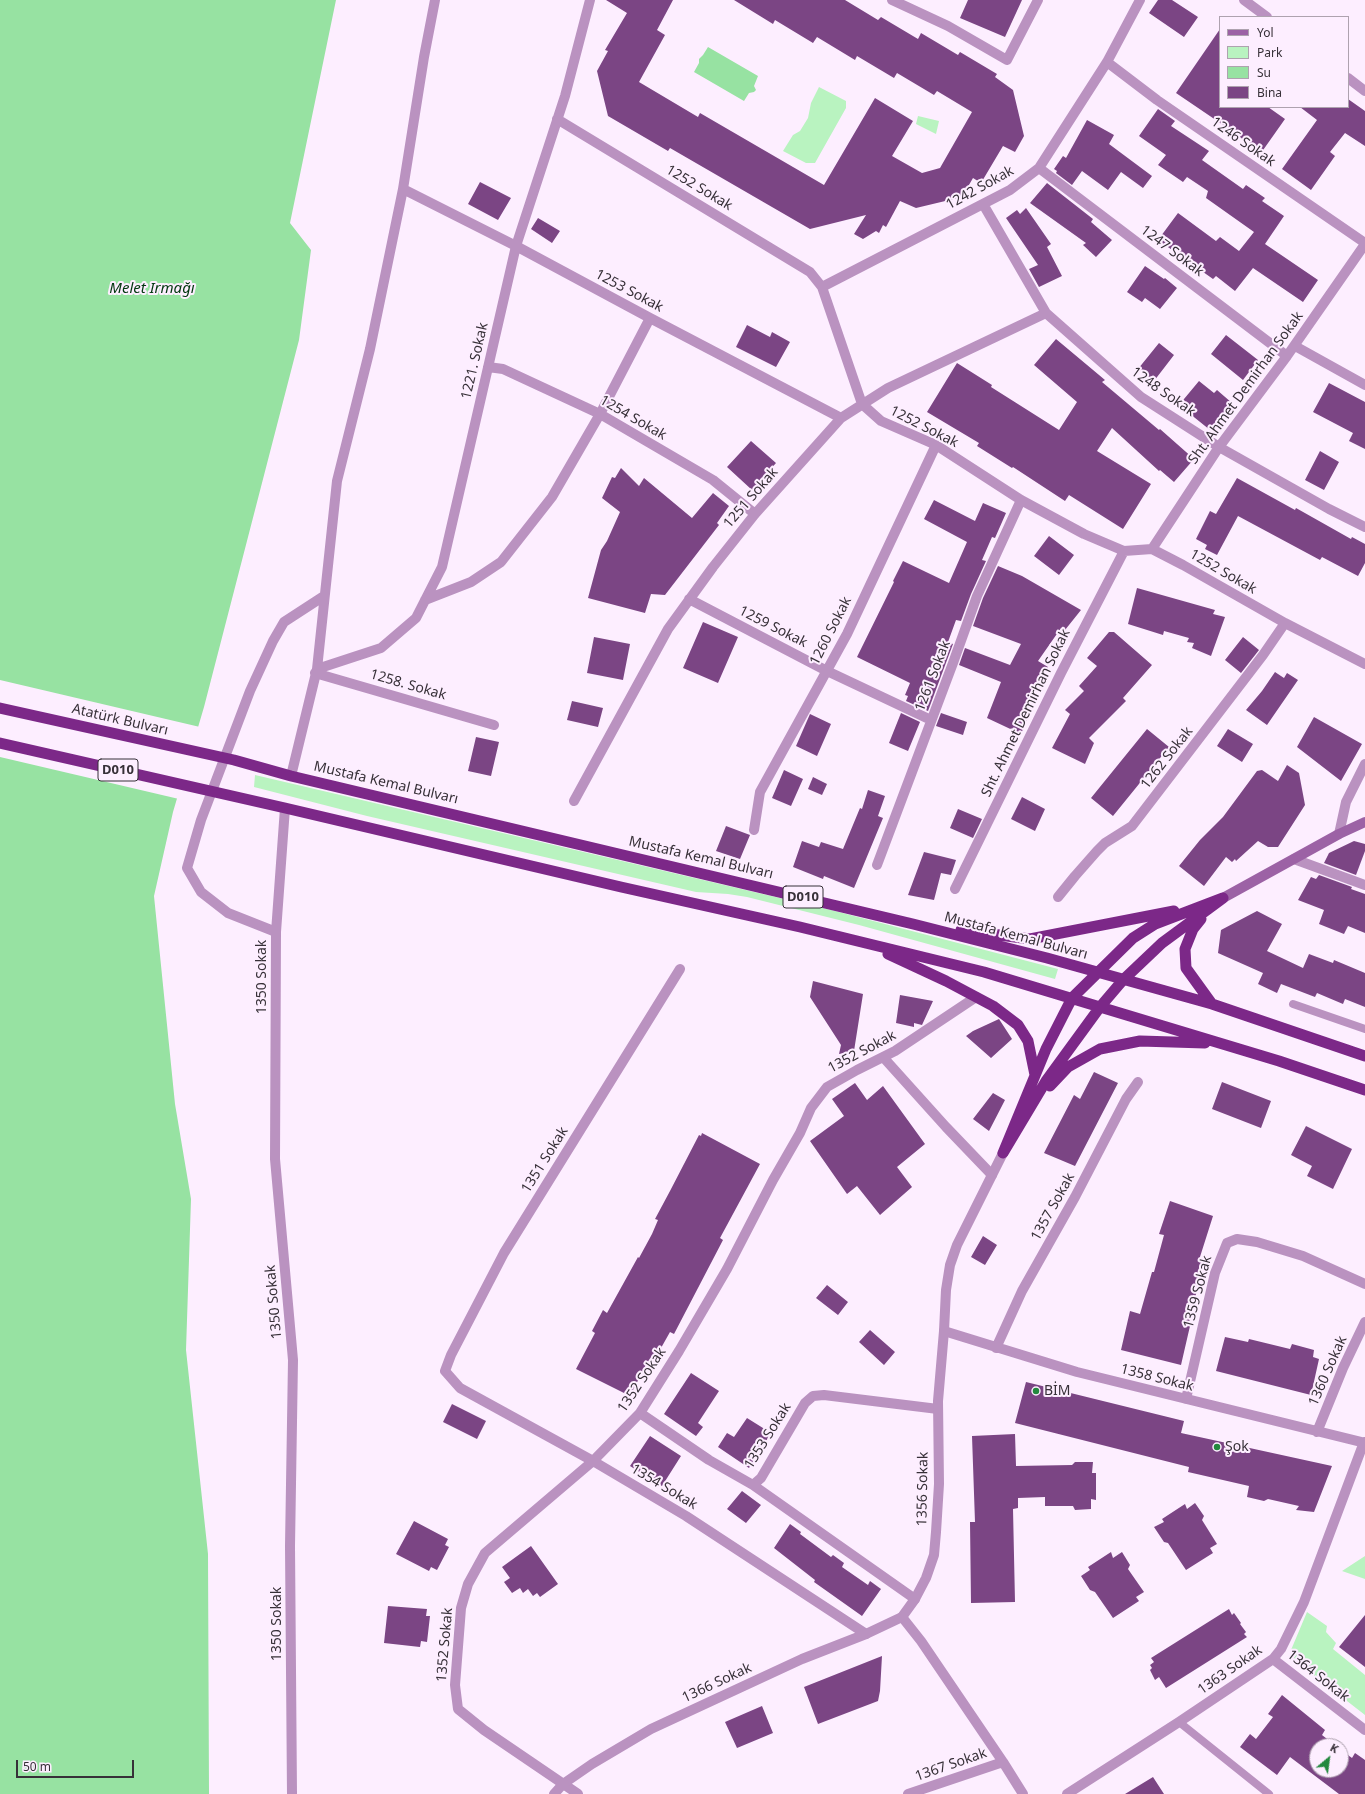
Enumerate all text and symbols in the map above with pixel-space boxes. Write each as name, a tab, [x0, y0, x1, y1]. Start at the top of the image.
legend	[1219, 16, 1349, 108]
text: Yol	[1257, 24, 1274, 41]
text: Park	[1257, 44, 1282, 61]
text: Su	[1257, 64, 1271, 81]
text: Bina	[1257, 84, 1282, 101]
street label: 1246 Sokak	[1208, 114, 1278, 170]
street label: 1252 Sokak	[663, 162, 735, 214]
street label: 1242 Sokak	[943, 163, 1017, 213]
street label: 1247 Sokak	[1137, 222, 1207, 280]
street label: 1253 Sokak	[592, 266, 666, 316]
water label: Melet Irmağı	[109, 280, 195, 298]
street label: Sht. Ahmet Demirhan Sokak	[1185, 308, 1307, 468]
street label: 1221. Sokak	[458, 321, 492, 401]
street label: 1248 Sokak	[1128, 364, 1198, 420]
street label: 1254 Sokak	[596, 392, 670, 444]
street label: 1252 Sokak	[887, 403, 961, 451]
street label: 1251 Sokak	[720, 464, 782, 532]
street label: 1252 Sokak	[1186, 546, 1260, 598]
street label: 1260 Sokak	[807, 594, 855, 668]
street label: 1259 Sokak	[736, 603, 810, 651]
street label: Sht. Ahmet Demirhan Sokak	[978, 626, 1074, 800]
street label: 1261 Sokak	[912, 638, 954, 714]
street label: 1258. Sokak	[368, 666, 448, 704]
street label: Atatürk Bulvarı	[70, 701, 170, 739]
street label: 1262 Sokak	[1137, 723, 1197, 793]
street label: Mustafa Kemal Bulvarı	[312, 758, 460, 808]
road number: D010	[98, 759, 138, 781]
street label: Mustafa Kemal Bulvarı	[627, 833, 775, 883]
road number: D010	[783, 886, 823, 908]
street label: Mustafa Kemal Bulvarı	[942, 909, 1090, 963]
street label: 1350 Sokak	[254, 940, 270, 1014]
street label: 1352 Sokak	[825, 1027, 899, 1077]
street label: 1351 Sokak	[518, 1124, 572, 1196]
street label: 1357 Sokak	[1028, 1170, 1078, 1244]
street label: 1359 Sokak	[1180, 1254, 1216, 1330]
street label: 1350 Sokak	[262, 1264, 286, 1340]
street label: 1360 Sokak	[1305, 1333, 1351, 1409]
street label: 1352 Sokak	[614, 1344, 670, 1416]
street label: 1358 Sokak	[1119, 1361, 1195, 1395]
place label: BİM	[1044, 1383, 1071, 1399]
marker: BİM	[1031, 1386, 1041, 1396]
street label: 1353 Sokak	[741, 1400, 795, 1472]
place label: Şok	[1225, 1439, 1249, 1455]
marker: Şok	[1212, 1442, 1222, 1452]
street label: 1356 Sokak	[914, 1452, 932, 1526]
street label: 1354 Sokak	[628, 1461, 700, 1513]
street label: 1350 Sokak	[269, 1587, 285, 1661]
street label: 1352 Sokak	[433, 1607, 457, 1683]
street label: 1363 Sokak	[1195, 1642, 1265, 1698]
street label: 1364 Sokak	[1283, 1646, 1353, 1706]
street label: 1366 Sokak	[680, 1660, 754, 1706]
north arrow	[1309, 1738, 1349, 1778]
text: K	[1328, 1740, 1341, 1756]
street label: 1367 Sokak	[913, 1745, 989, 1785]
scale bar	[18, 1752, 136, 1778]
text: 50 m	[23, 1758, 51, 1775]

